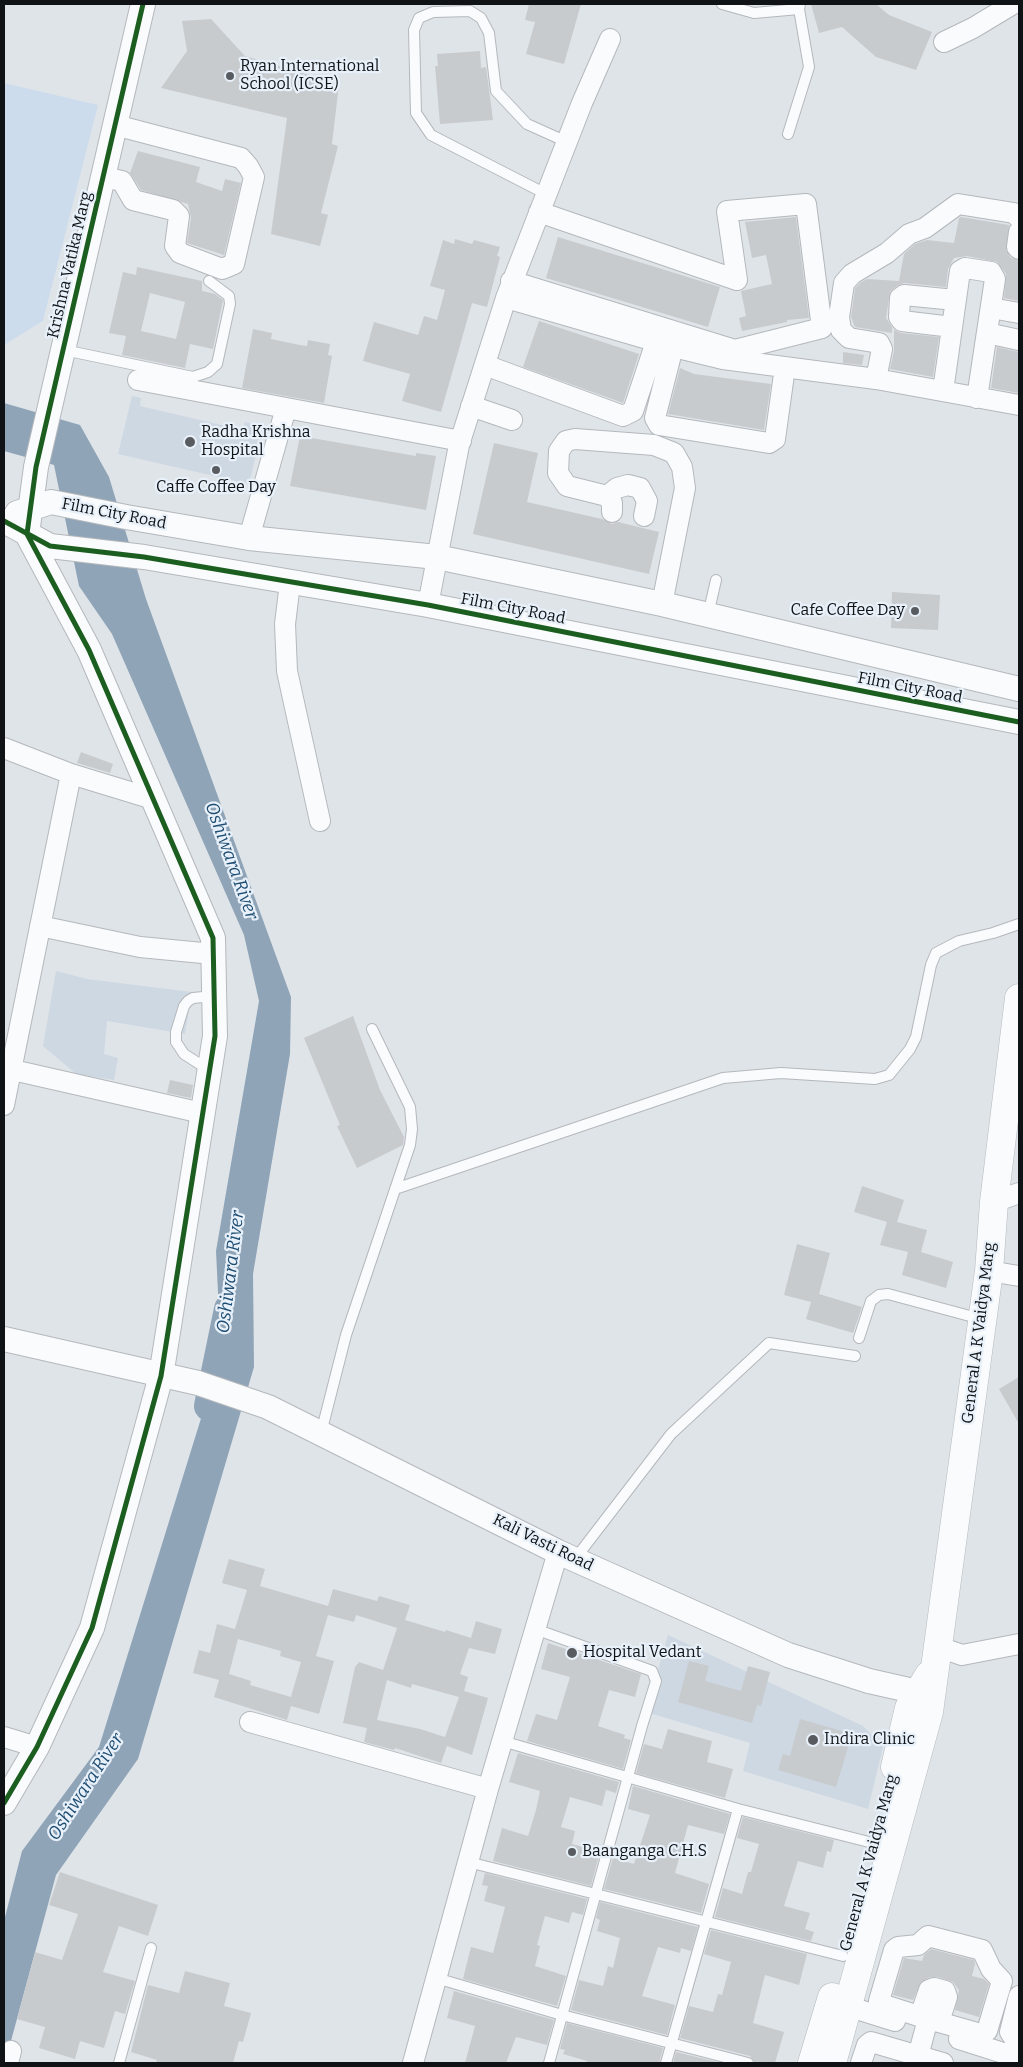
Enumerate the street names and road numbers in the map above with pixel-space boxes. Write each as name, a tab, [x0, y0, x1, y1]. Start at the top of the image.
street label: Krishna Vatika Marg	[44, 190, 96, 340]
street label: Film City Road	[60, 494, 168, 534]
street label: Film City Road	[459, 589, 567, 629]
street label: Film City Road	[856, 668, 964, 708]
street label: General A K Vaidya Marg	[958, 1241, 1000, 1425]
street label: Kali Vasti Road	[490, 1510, 596, 1576]
street label: General A K Vaidya Marg	[836, 1772, 902, 1954]

